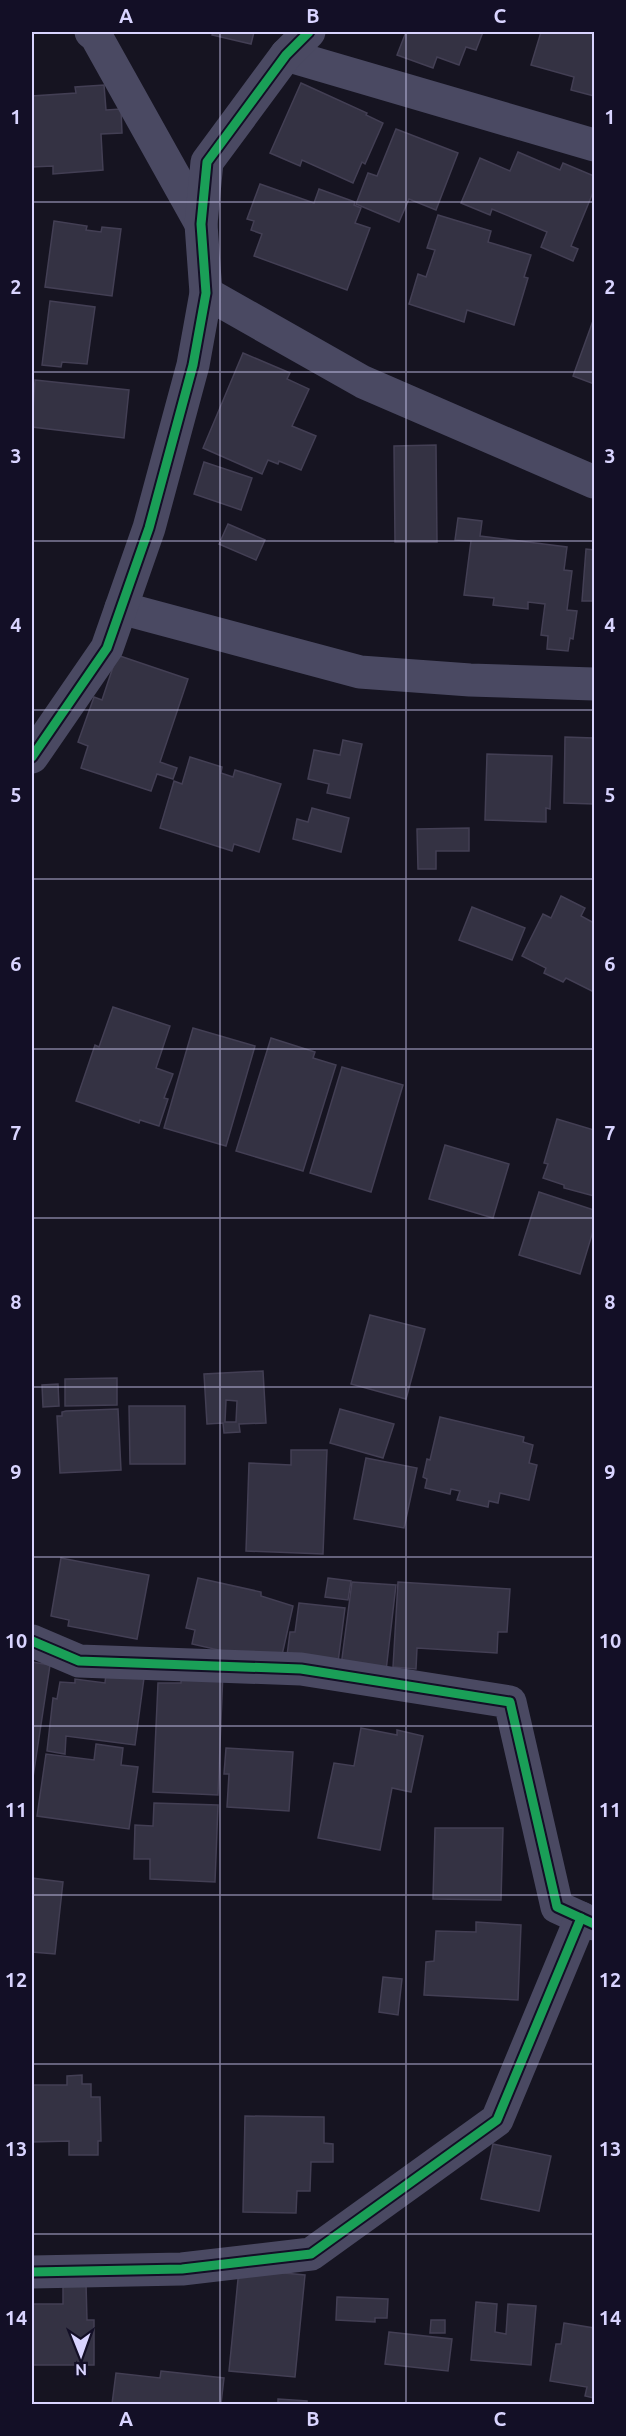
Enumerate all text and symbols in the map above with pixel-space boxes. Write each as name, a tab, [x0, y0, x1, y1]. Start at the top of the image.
text: A	[119, 4, 133, 27]
text: B	[306, 4, 320, 27]
text: C	[494, 4, 507, 27]
text: 1	[10, 105, 22, 128]
text: 1	[604, 105, 616, 128]
text: 2	[10, 275, 22, 298]
text: 2	[604, 275, 616, 298]
text: 3	[10, 444, 22, 467]
text: 3	[604, 444, 616, 467]
text: 4	[10, 613, 22, 636]
text: 4	[604, 613, 616, 636]
text: 5	[10, 783, 22, 806]
text: 5	[604, 783, 616, 806]
text: 6	[10, 952, 22, 975]
text: 6	[604, 952, 616, 975]
text: 7	[10, 1121, 22, 1144]
text: 7	[604, 1121, 616, 1144]
text: 8	[10, 1290, 22, 1313]
text: 8	[604, 1290, 616, 1313]
text: 9	[10, 1460, 22, 1483]
text: 9	[604, 1460, 616, 1483]
text: 10	[5, 1629, 27, 1652]
text: 10	[599, 1629, 621, 1652]
text: 11	[5, 1798, 27, 1821]
text: 11	[599, 1798, 621, 1821]
text: 12	[5, 1968, 27, 1991]
text: 12	[599, 1968, 621, 1991]
text: 13	[5, 2137, 27, 2160]
text: 13	[599, 2137, 621, 2160]
text: 14	[5, 2306, 27, 2329]
text: 14	[599, 2306, 621, 2329]
north arrow	[51, 2325, 111, 2385]
text: N	[75, 2361, 87, 2379]
text: A	[119, 2407, 133, 2430]
text: B	[306, 2407, 320, 2430]
text: C	[494, 2407, 507, 2430]

